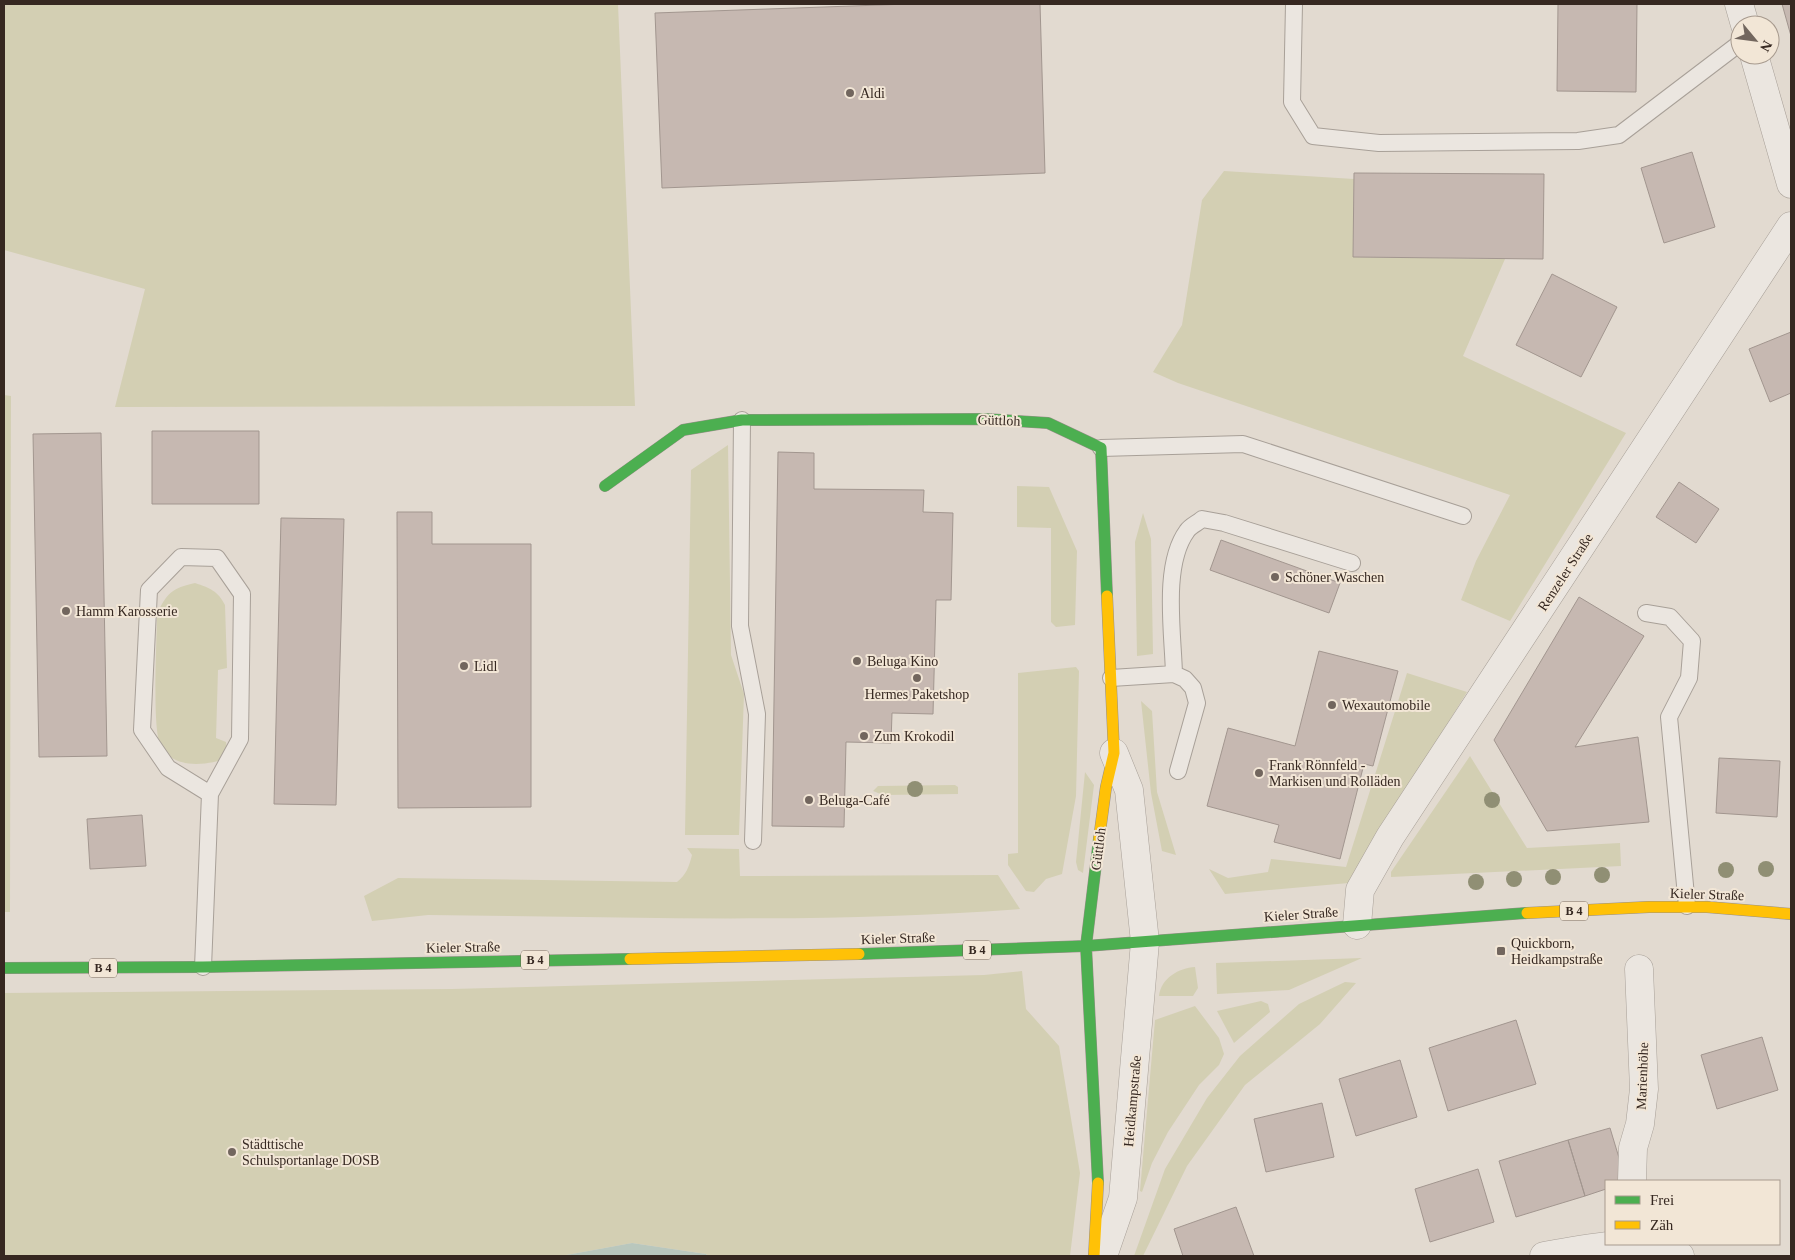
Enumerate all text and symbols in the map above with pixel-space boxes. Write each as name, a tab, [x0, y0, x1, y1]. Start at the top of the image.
north arrow	[1730, 15, 1780, 65]
text: N	[1757, 38, 1775, 54]
place label: Aldi	[860, 86, 885, 101]
marker: Aldi	[844, 87, 856, 99]
street label: Güttloh	[977, 412, 1021, 429]
street label: Renzeler Straße	[1535, 531, 1596, 614]
place label: Schöner Waschen	[1285, 570, 1384, 585]
marker: Schöner Waschen	[1269, 571, 1281, 583]
place label: Hamm Karosserie	[76, 604, 177, 619]
marker: Hamm Karosserie	[60, 605, 72, 617]
place label: Beluga Kino	[867, 654, 938, 669]
marker: Beluga Kino	[851, 655, 863, 667]
place label: Lidl	[474, 659, 497, 674]
marker: Lidl	[458, 660, 470, 672]
marker: Hermes Paketshop	[911, 672, 923, 684]
place label: Hermes Paketshop	[865, 687, 969, 702]
place label: Wexautomobile	[1342, 698, 1430, 713]
marker: Wexautomobile	[1326, 699, 1338, 711]
place label: Zum Krokodil	[874, 729, 955, 744]
marker: Zum Krokodil	[858, 730, 870, 742]
place label: Frank Rönnfeld - Markisen und Rolläden	[1269, 758, 1400, 789]
marker: Frank Rönnfeld - Markisen und Rolläden	[1253, 767, 1265, 779]
place label: Beluga-Café	[819, 793, 890, 808]
marker: Beluga-Café	[803, 794, 815, 806]
street label: Güttloh	[1088, 827, 1109, 871]
street label: Kieler Straße	[1670, 886, 1744, 903]
road number: B 4	[1560, 901, 1588, 920]
street label: Kieler Straße	[1263, 904, 1339, 925]
street label: Kieler Straße	[861, 930, 935, 947]
place label: Quickborn, Heidkampstraße	[1511, 936, 1603, 967]
street label: Kieler Straße	[426, 939, 500, 956]
road number: B 4	[963, 940, 991, 960]
marker: Quickborn, Heidkampstraße	[1495, 945, 1507, 957]
road number: B 4	[521, 950, 549, 970]
road number: B 4	[89, 958, 117, 978]
street label: Marienhöhe	[1634, 1042, 1651, 1110]
street label: Heidkampstraße	[1121, 1055, 1144, 1147]
place label: Städttische Schulsportanlage DOSB	[242, 1137, 379, 1168]
marker: Städttische Schulsportanlage DOSB	[226, 1146, 238, 1158]
legend	[1605, 1180, 1780, 1245]
text: Frei	[1650, 1192, 1674, 1208]
text: Zäh	[1650, 1217, 1674, 1233]

